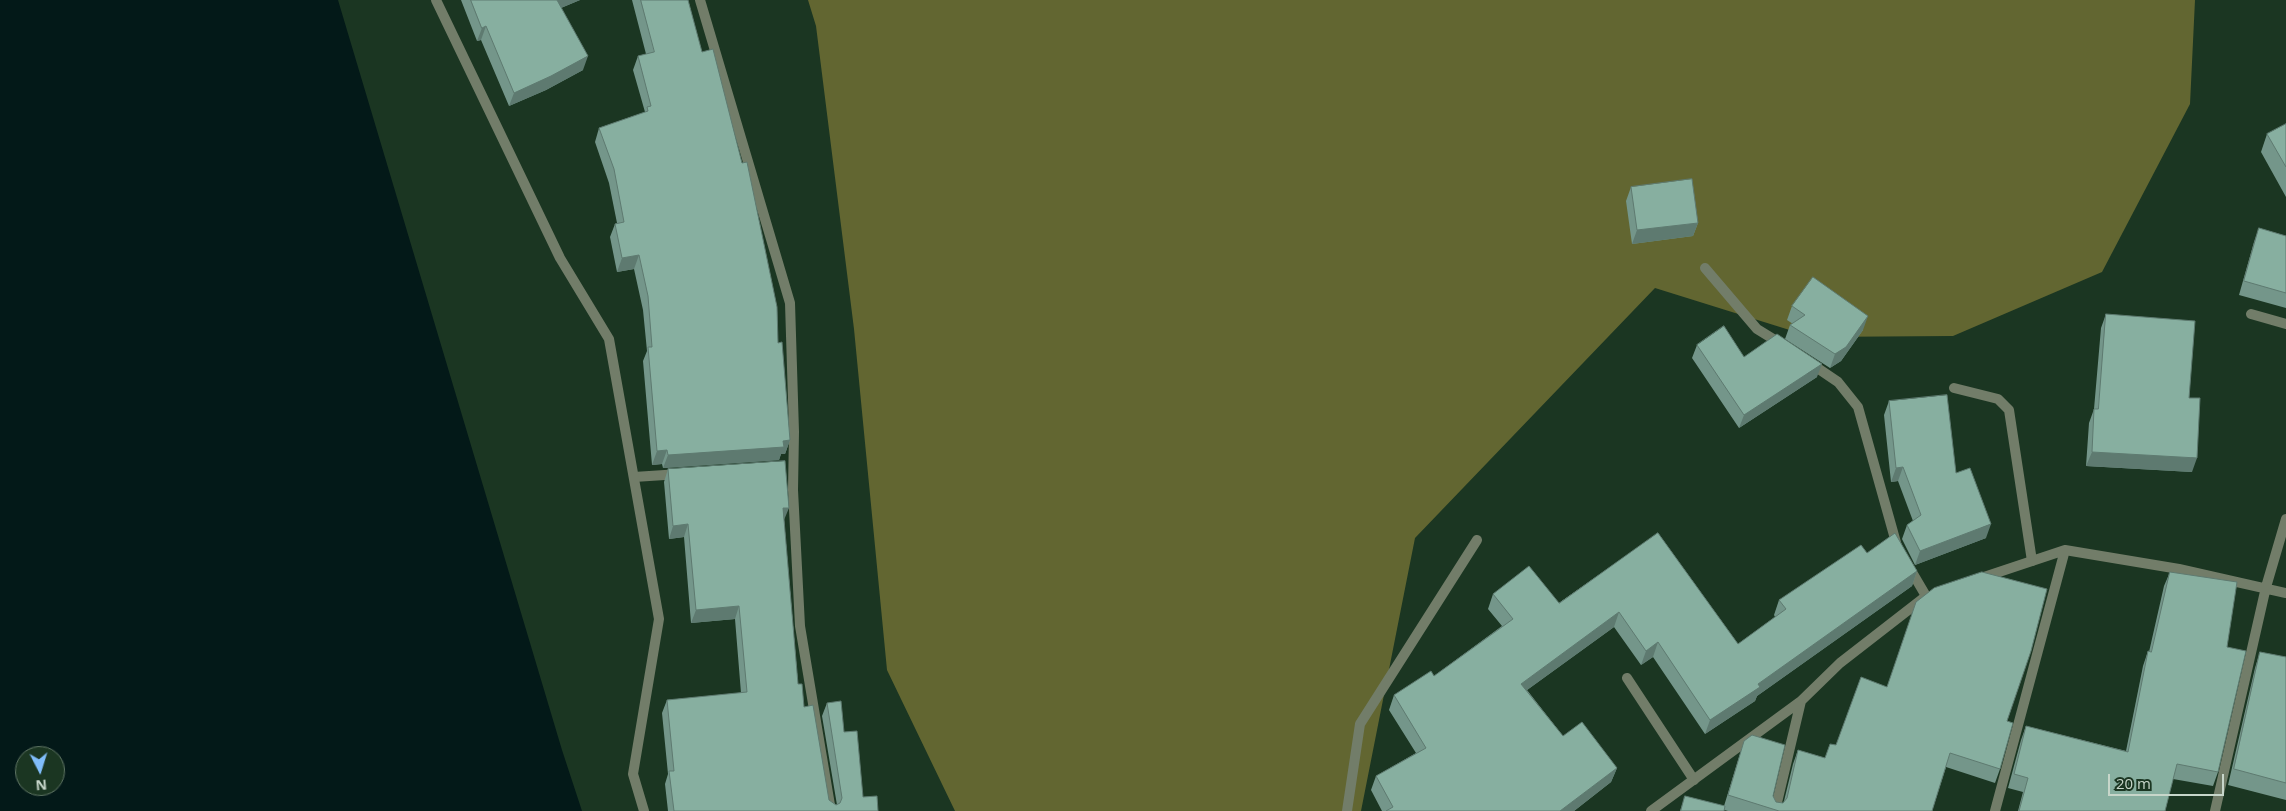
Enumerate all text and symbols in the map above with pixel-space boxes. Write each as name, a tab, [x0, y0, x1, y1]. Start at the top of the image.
north arrow	[15, 746, 65, 796]
scale bar	[2111, 764, 2227, 796]
text: 20 m	[2116, 773, 2151, 793]
text: N	[35, 775, 48, 795]

